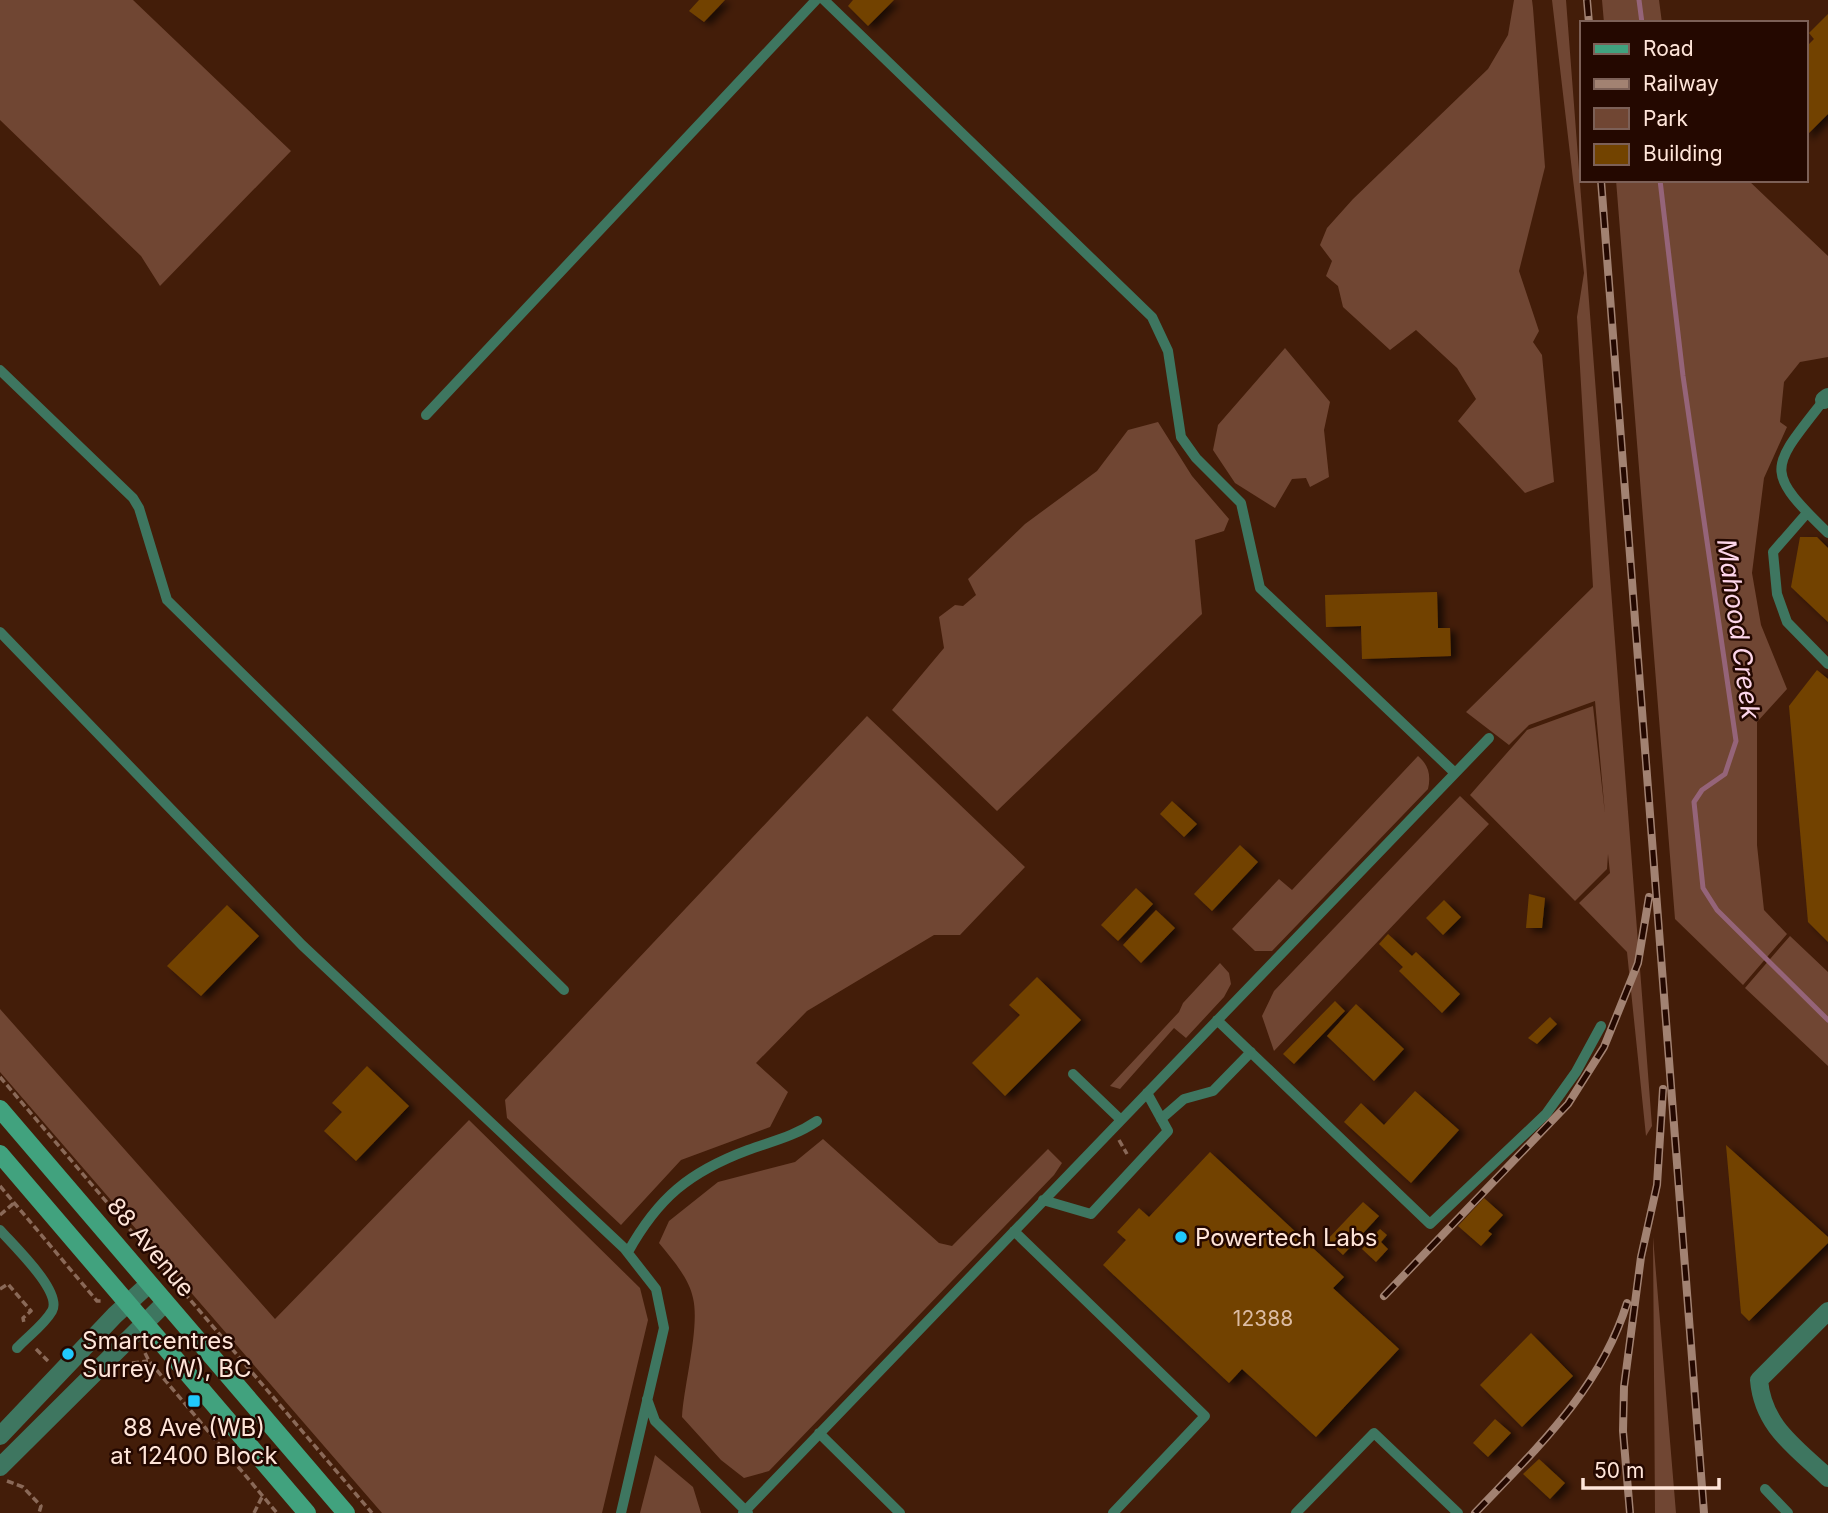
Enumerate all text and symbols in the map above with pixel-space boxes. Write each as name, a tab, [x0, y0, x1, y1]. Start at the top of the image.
legend	[1580, 21, 1807, 182]
text: Road	[1643, 36, 1694, 61]
text: Railway	[1643, 71, 1719, 96]
text: Park	[1643, 106, 1688, 131]
text: Building	[1643, 141, 1723, 166]
water label: Mahood Creek	[1711, 537, 1767, 722]
street label: 88 Avenue	[101, 1191, 201, 1303]
place label: Powertech Labs	[1195, 1223, 1377, 1252]
marker: Powertech Labs	[1173, 1229, 1189, 1245]
house number: 12388	[1233, 1306, 1293, 1331]
place label: Smartcentres Surrey (W), BC	[82, 1326, 251, 1383]
marker: Smartcentres Surrey (W), BC	[60, 1346, 76, 1362]
marker: 88 Ave (WB) at 12400 Block	[186, 1393, 202, 1409]
place label: 88 Ave (WB) at 12400 Block	[110, 1413, 278, 1470]
scale bar	[1583, 1446, 1720, 1490]
text: 50 m	[1594, 1458, 1644, 1483]

